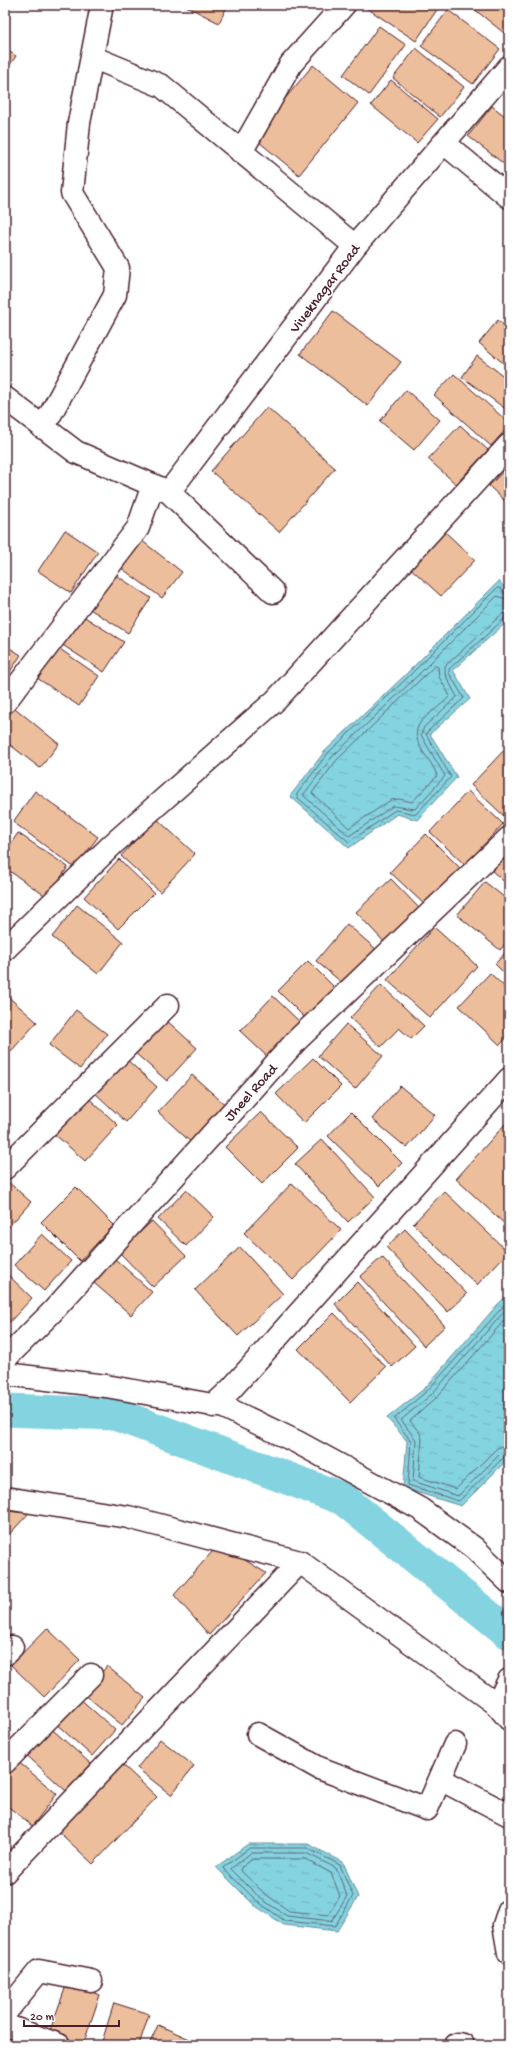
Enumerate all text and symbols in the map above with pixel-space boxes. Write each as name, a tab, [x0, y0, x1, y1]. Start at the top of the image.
street label: Viveknagar Road	[286, 240, 366, 338]
street label: Jheel Road	[221, 1060, 283, 1126]
scale bar	[24, 2002, 119, 2028]
text: 20 m	[30, 2011, 55, 2025]

